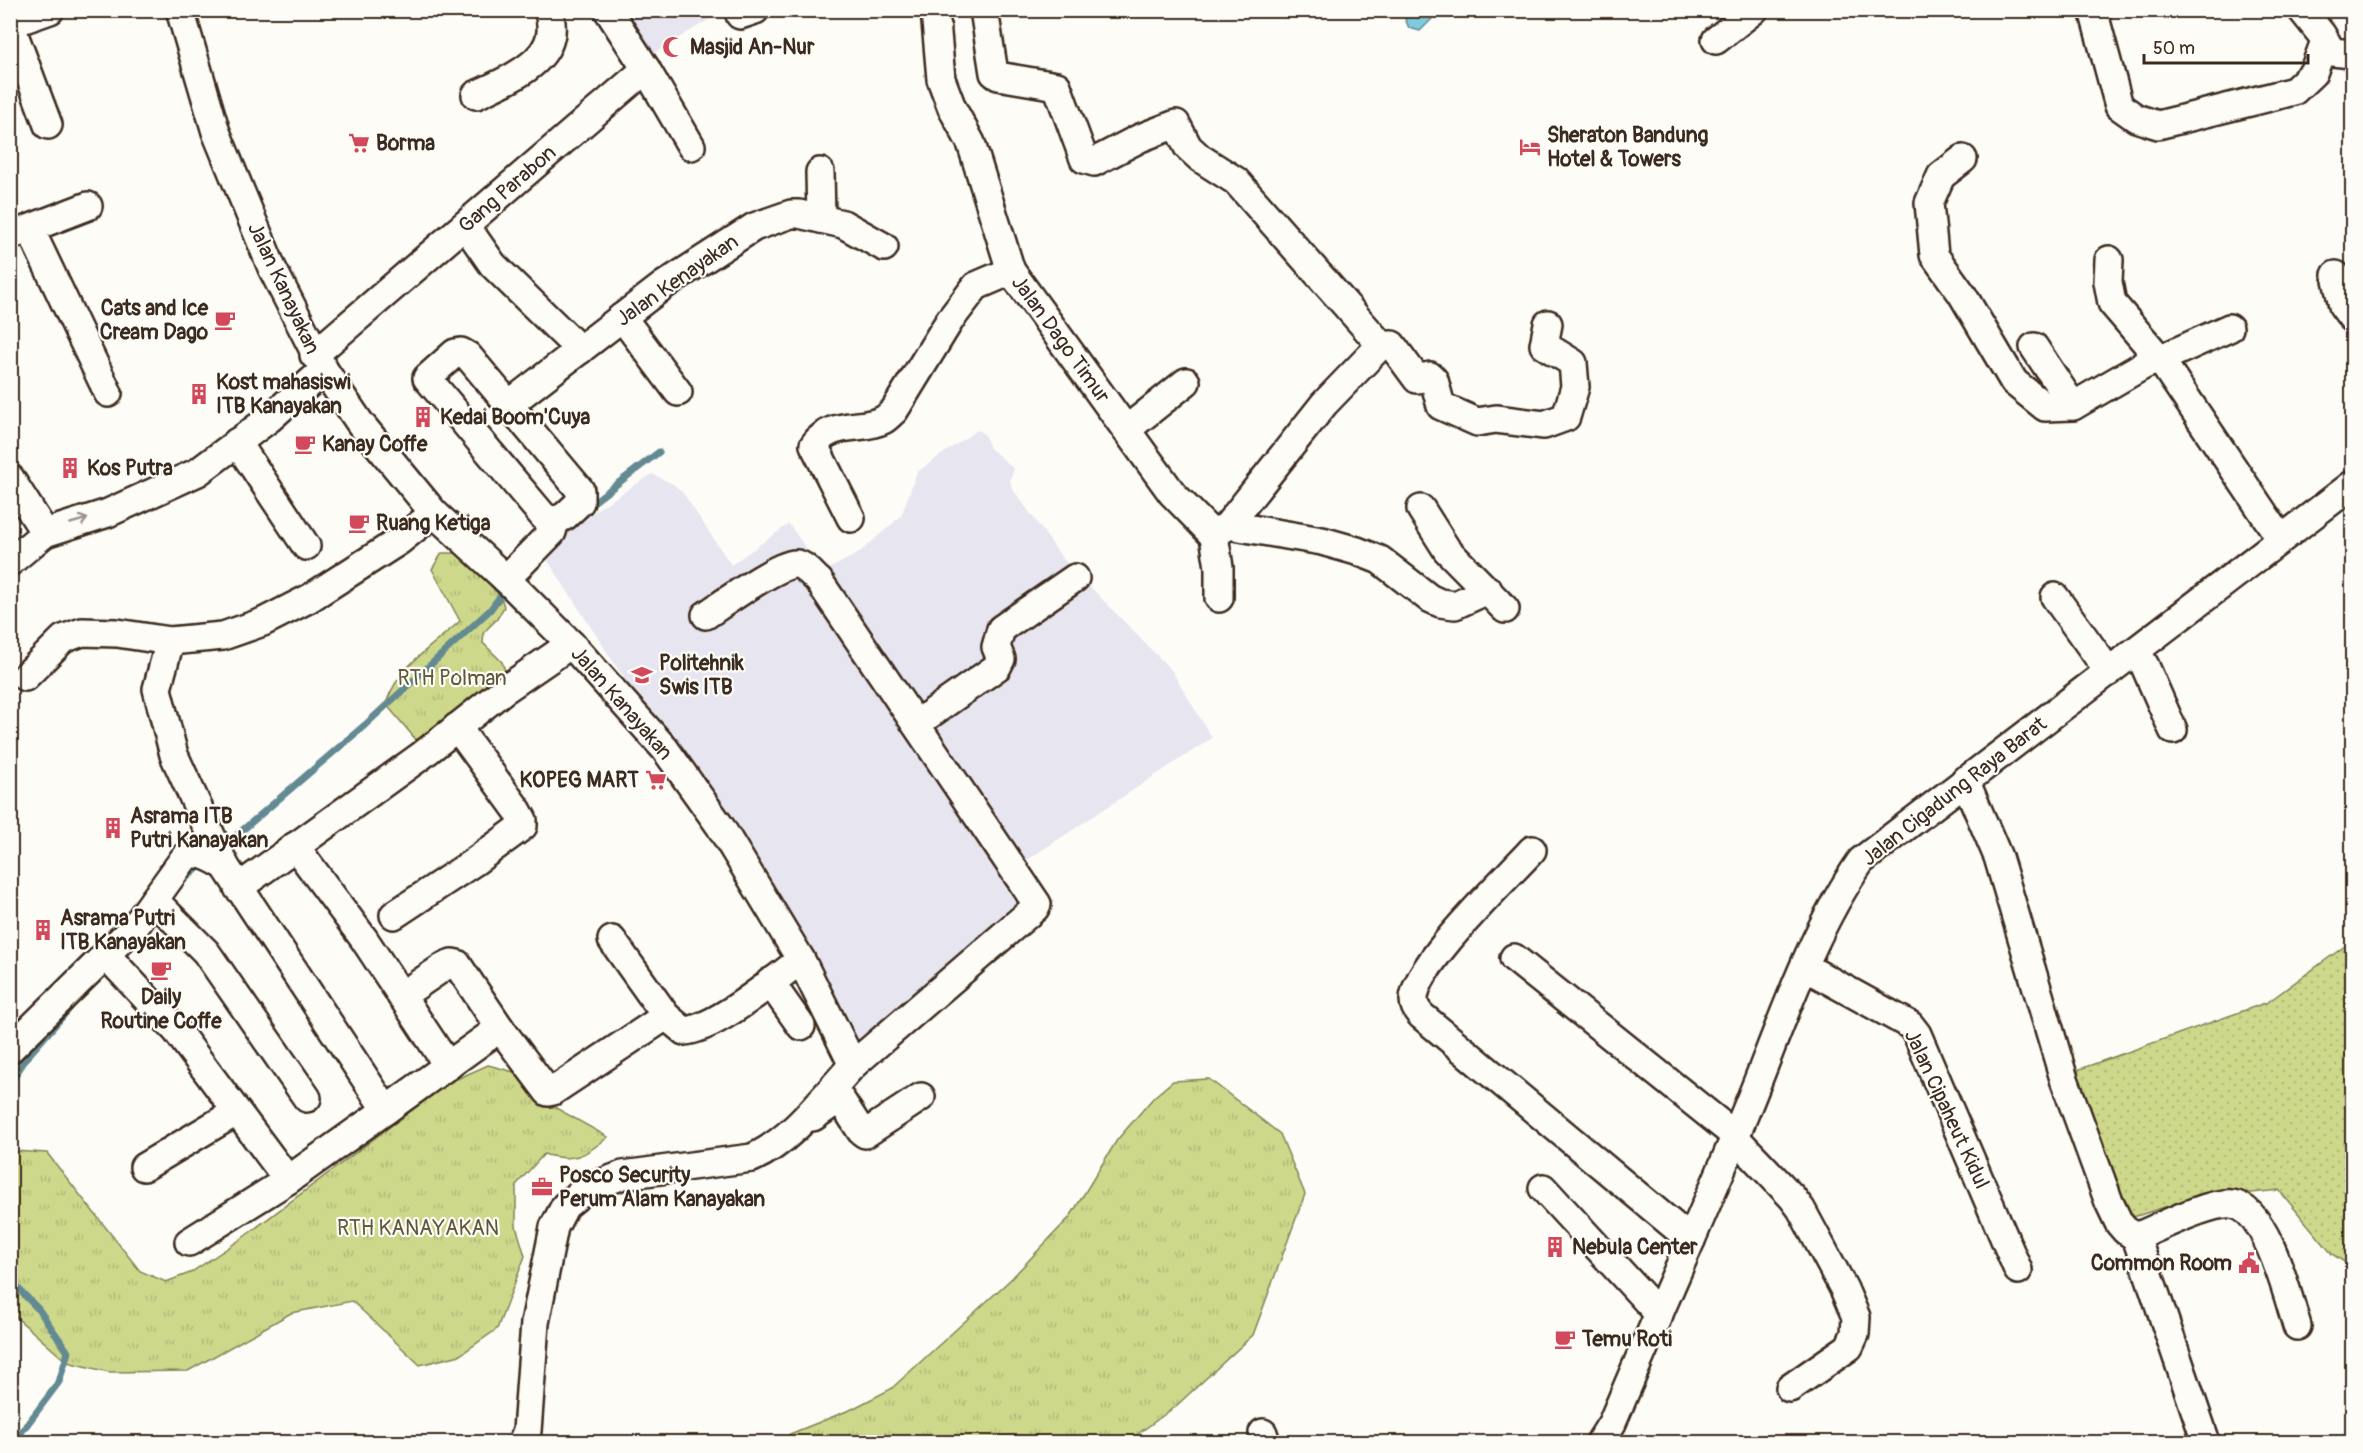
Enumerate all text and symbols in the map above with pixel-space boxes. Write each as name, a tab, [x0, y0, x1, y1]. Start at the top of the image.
scale bar	[2144, 27, 2308, 65]
place label: Masjid An-Nur	[690, 34, 815, 61]
mosque icon: Masjid An-Nur	[661, 35, 685, 59]
text: 50 m	[2153, 37, 2195, 60]
place label: Sheraton Bandung Hotel & Towers	[1547, 122, 1709, 173]
place label: Borma	[376, 130, 435, 157]
supermarket icon: Borma	[347, 131, 371, 155]
hotel icon: Sheraton Bandung Hotel & Towers	[1518, 135, 1542, 159]
street label: Gang Parabon	[453, 139, 562, 239]
street label: Jalan Kanayakan	[241, 218, 326, 358]
street label: Jalan Kenayakan	[611, 228, 744, 333]
street label: Jalan Dago Timur	[1005, 270, 1116, 409]
place label: Cats and Ice Cream Dago	[100, 295, 209, 346]
cafe icon: Cats and Ice Cream Dago	[213, 308, 237, 332]
place label: Kost mahasiswi ITB Kanayakan	[216, 369, 351, 420]
building icon: Kost mahasiswi ITB Kanayakan	[187, 382, 211, 406]
place label: Kedai Boom'Cuya	[440, 404, 590, 431]
building icon: Kedai Boom'Cuya	[411, 405, 435, 429]
place label: Kanay Coffe	[322, 431, 428, 458]
cafe icon: Kanay Coffe	[293, 432, 317, 456]
place label: Kos Putra	[87, 455, 173, 482]
building icon: Kos Putra	[58, 456, 82, 480]
place label: Ruang Ketiga	[376, 510, 491, 537]
cafe icon: Ruang Ketiga	[347, 511, 371, 535]
one-way arrow	[69, 515, 88, 526]
street label: Jalan Kanayakan	[565, 641, 679, 766]
place label: Politehnik Swis ITB	[659, 650, 744, 701]
school or university icon: Politehnik Swis ITB	[630, 663, 654, 687]
park label: RTH Polman	[397, 665, 507, 692]
street label: Jalan Cigadung Raya Barat	[1856, 710, 2053, 872]
place label: KOPEG MART	[519, 767, 639, 794]
supermarket icon: KOPEG MART	[644, 768, 668, 792]
place label: Asrama ITB Putri Kanayakan	[130, 803, 268, 854]
building icon: Asrama ITB Putri Kanayakan	[101, 816, 125, 840]
place label: Asrama Putri ITB Kanayakan	[60, 905, 186, 956]
building icon: Asrama Putri ITB Kanayakan	[31, 918, 55, 942]
cafe icon: Daily Routine Coffe	[149, 958, 173, 982]
place label: Daily Routine Coffe	[100, 984, 222, 1035]
street label: Jalan Cipaheut Kidul	[1898, 1025, 1995, 1193]
place label: Posco Security Perum Alam Kanayakan	[559, 1162, 765, 1213]
office icon: Posco Security Perum Alam Kanayakan	[530, 1175, 554, 1199]
park label: RTH KANAYAKAN	[337, 1215, 499, 1242]
place label: Nebula Center	[1572, 1234, 1698, 1261]
building icon: Nebula Center	[1543, 1235, 1567, 1259]
place label: Common Room	[2091, 1250, 2232, 1277]
public building icon: Common Room	[2237, 1251, 2261, 1275]
place label: Temu Roti	[1581, 1326, 1672, 1353]
cafe icon: Temu Roti	[1553, 1327, 1577, 1351]

